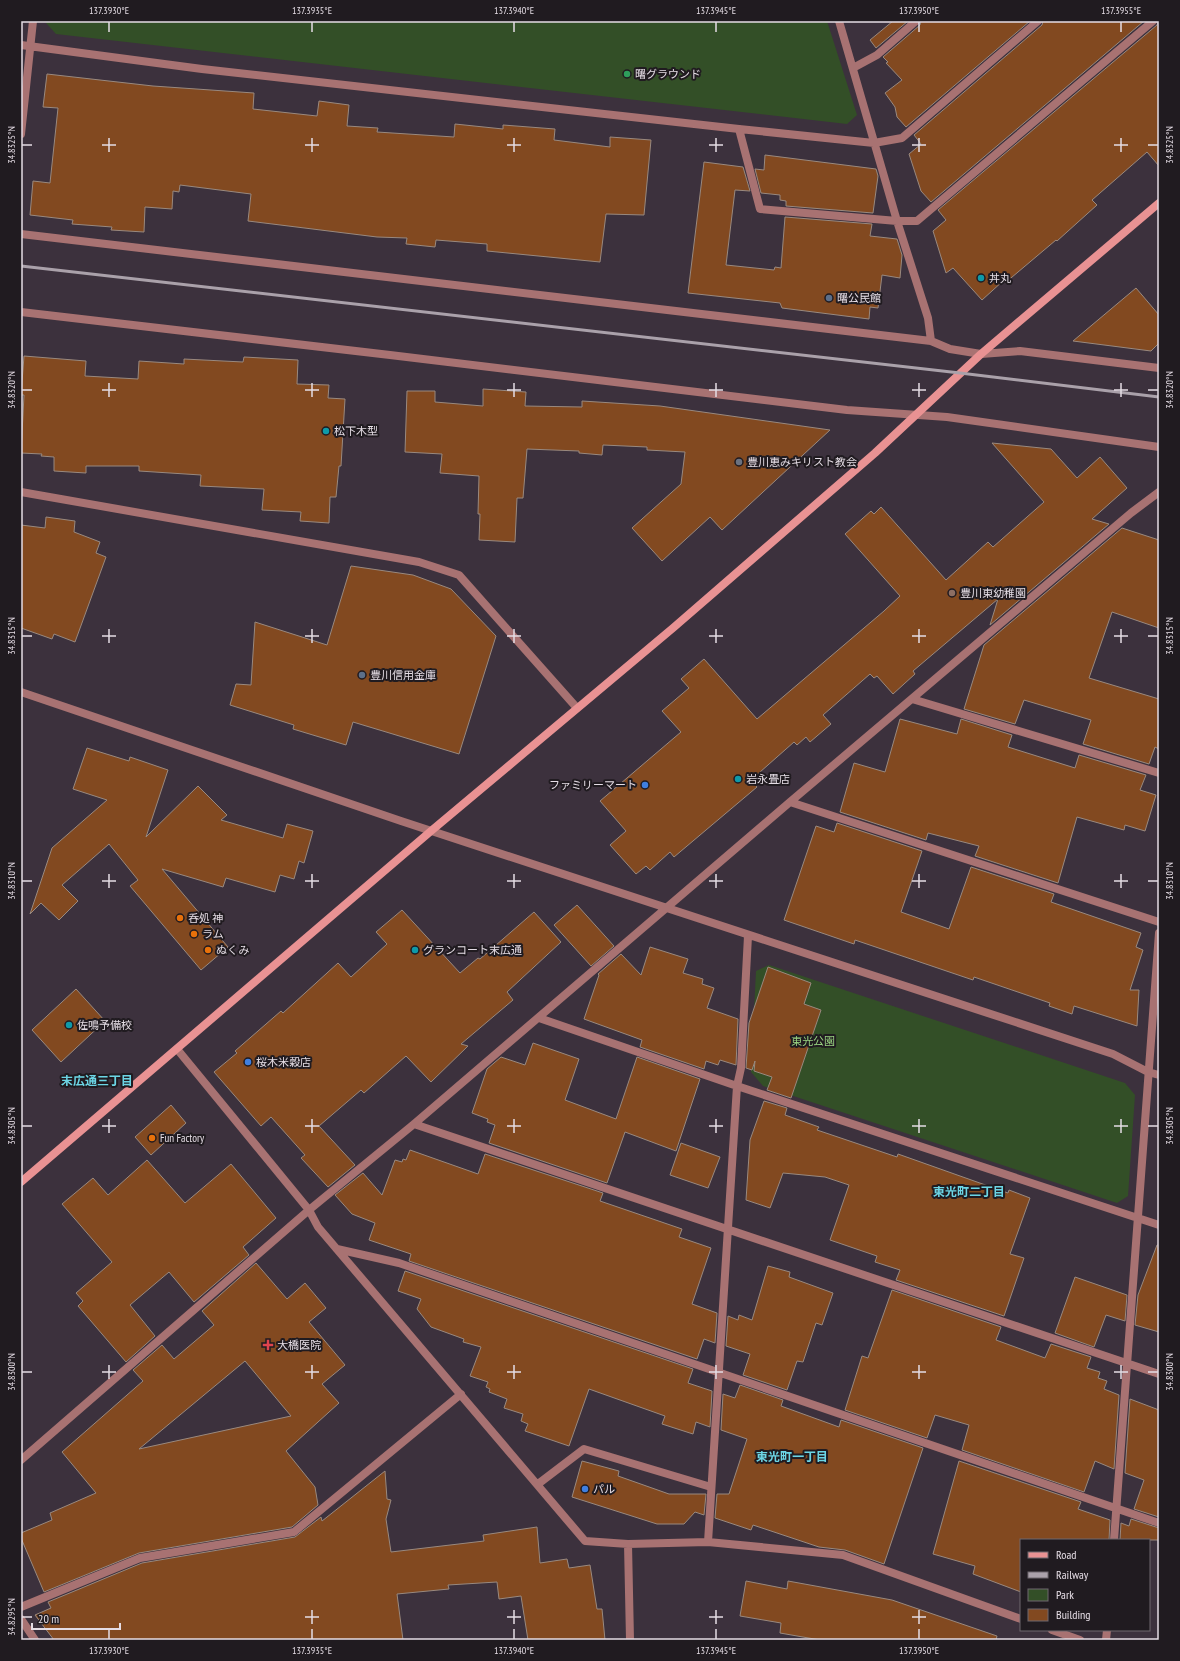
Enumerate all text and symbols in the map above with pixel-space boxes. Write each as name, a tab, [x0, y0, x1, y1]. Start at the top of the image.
text: 137.3930°E	[89, 4, 129, 17]
text: 137.3935°E	[292, 4, 332, 17]
text: 137.3940°E	[494, 4, 534, 17]
text: 137.3945°E	[696, 4, 736, 17]
text: 137.3950°E	[899, 4, 939, 17]
text: 137.3955°E	[1101, 4, 1141, 17]
place label: 曙グラウンド	[635, 67, 701, 81]
marker: 曙グラウンド	[622, 69, 632, 79]
text: 34.8325°N	[5, 126, 18, 164]
text: 34.8325°N	[1163, 126, 1176, 164]
place label: 丼丸	[989, 271, 1011, 285]
marker: 丼丸	[976, 273, 986, 283]
place label: 曙公民館	[837, 291, 881, 305]
marker: 曙公民館	[824, 293, 834, 303]
text: 34.8320°N	[5, 371, 18, 409]
text: 34.8320°N	[1163, 371, 1176, 409]
place label: 松下木型	[334, 424, 378, 438]
marker: 松下木型	[321, 426, 331, 436]
place label: 豊川恵みキリスト教会	[747, 455, 857, 469]
marker: 豊川恵みキリスト教会	[734, 457, 744, 467]
place label: 豊川東幼稚園	[960, 586, 1026, 600]
marker: 豊川東幼稚園	[947, 588, 957, 598]
text: 34.8315°N	[5, 617, 18, 655]
text: 34.8315°N	[1163, 617, 1176, 655]
place label: 豊川信用金庫	[370, 668, 436, 682]
marker: 豊川信用金庫	[357, 670, 367, 680]
place label: 岩永畳店	[746, 772, 790, 786]
marker: 岩永畳店	[733, 774, 743, 784]
place label: ファミリーマート	[549, 778, 637, 792]
marker: ファミリーマート	[640, 780, 650, 790]
text: 34.8310°N	[5, 862, 18, 900]
text: 34.8310°N	[1163, 862, 1176, 900]
place label: 呑処 神	[188, 911, 223, 925]
marker: 呑処 神	[175, 913, 185, 923]
place label: ラム	[202, 927, 224, 941]
marker: ラム	[189, 929, 199, 939]
place label: ぬくみ	[216, 943, 249, 957]
place label: グランコート末広通	[423, 943, 522, 957]
marker: ぬくみ	[203, 945, 213, 955]
marker: グランコート末広通	[410, 945, 420, 955]
place label: 佐鳴予備校	[77, 1018, 132, 1032]
marker: 佐鳴予備校	[64, 1020, 74, 1030]
park label: 東光公園	[791, 1034, 835, 1048]
place label: 桜木米穀店	[256, 1055, 311, 1069]
marker: 桜木米穀店	[243, 1057, 253, 1067]
district label: 末広通三丁目	[61, 1073, 133, 1088]
text: 34.8305°N	[5, 1107, 18, 1145]
text: 34.8305°N	[1163, 1107, 1176, 1145]
place label: Fun Factory	[160, 1131, 205, 1145]
marker: Fun Factory	[147, 1133, 157, 1143]
district label: 東光町二丁目	[933, 1184, 1005, 1199]
place label: 大橋医院	[277, 1338, 321, 1352]
marker: 大橋医院	[262, 1339, 274, 1351]
text: 34.8300°N	[5, 1353, 18, 1391]
text: 34.8300°N	[1163, 1353, 1176, 1391]
district label: 東光町一丁目	[756, 1449, 828, 1464]
place label: パル	[593, 1482, 615, 1496]
marker: パル	[580, 1484, 590, 1494]
legend	[1020, 1539, 1150, 1631]
text: Road	[1056, 1547, 1076, 1562]
text: Railway	[1056, 1567, 1089, 1582]
text: Park	[1056, 1587, 1074, 1602]
text: 34.8295°N	[5, 1598, 18, 1636]
scale bar	[32, 1605, 120, 1631]
text: Building	[1056, 1607, 1091, 1622]
text: 20 m	[38, 1611, 59, 1626]
text: 137.3930°E	[89, 1644, 129, 1657]
text: 137.3935°E	[292, 1644, 332, 1657]
text: 137.3940°E	[494, 1644, 534, 1657]
text: 137.3945°E	[696, 1644, 736, 1657]
text: 137.3950°E	[899, 1644, 939, 1657]

